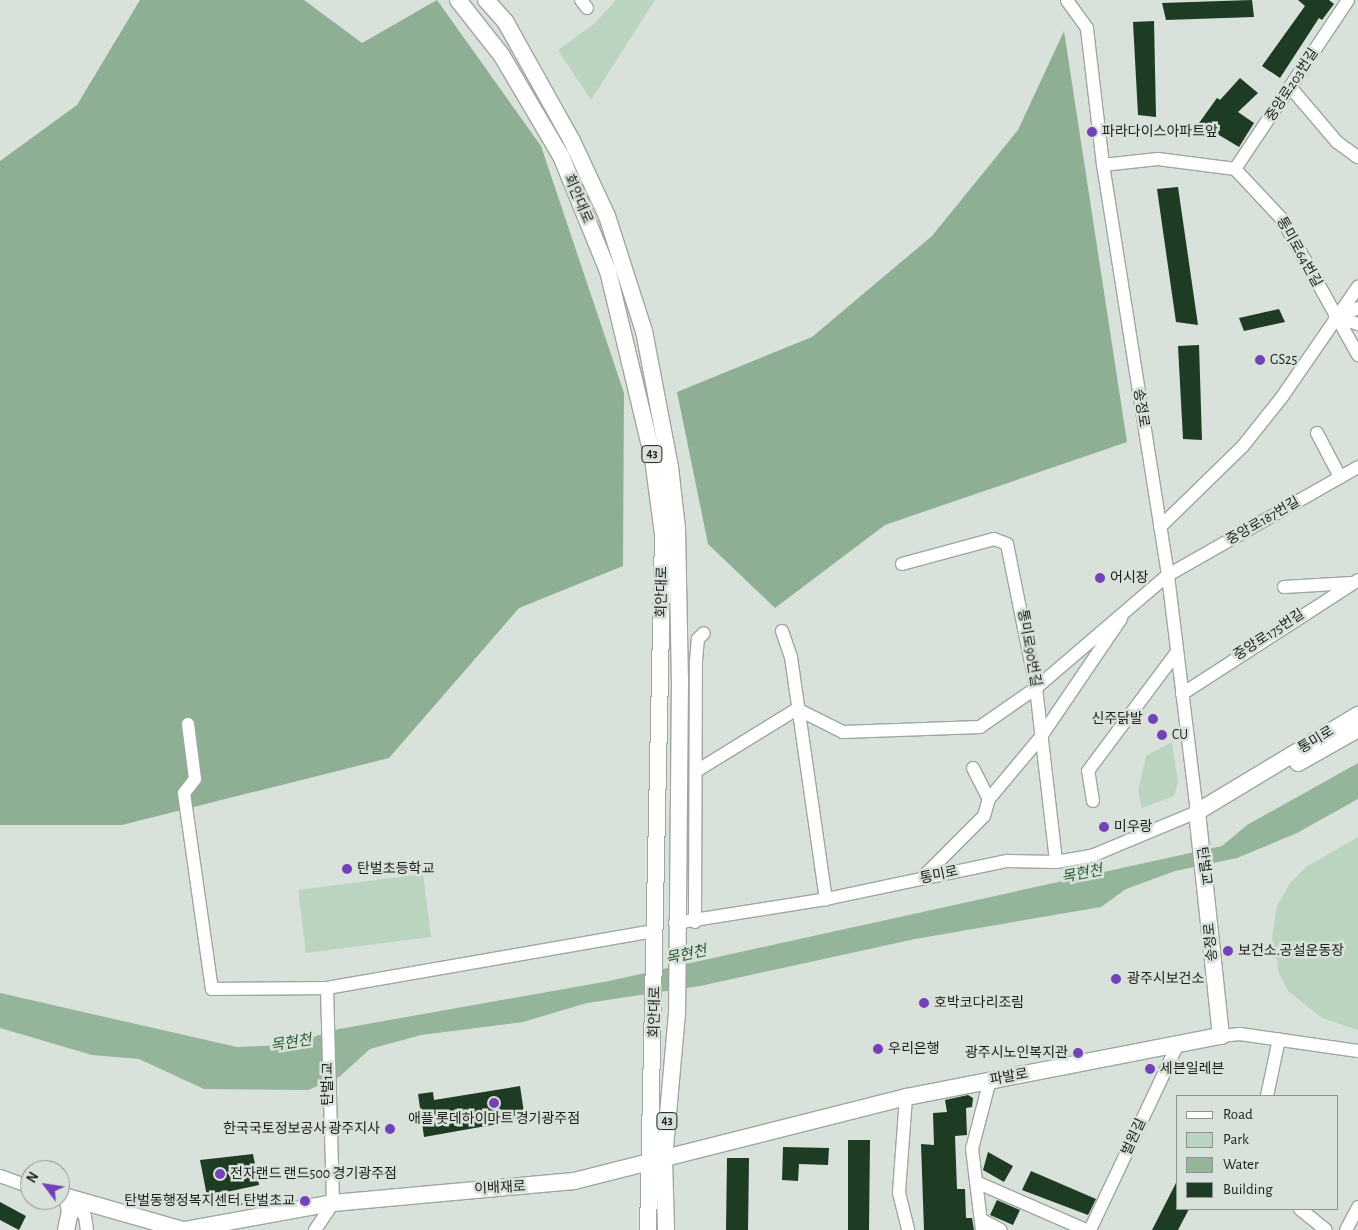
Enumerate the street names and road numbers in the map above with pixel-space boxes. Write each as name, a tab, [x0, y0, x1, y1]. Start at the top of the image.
street label: 중앙로203번길	[1262, 45, 1322, 125]
street label: 회안대로	[560, 172, 596, 226]
street label: 통미로64번길	[1273, 214, 1325, 290]
street label: 송정로	[1130, 388, 1152, 428]
road number: 43	[641, 444, 663, 464]
street label: 중앙로187번길	[1223, 493, 1303, 549]
street label: 회안대로	[653, 566, 671, 618]
street label: 중앙로175번길	[1230, 606, 1308, 664]
street label: 통미로90번길	[1014, 608, 1044, 688]
street label: 통미로	[1295, 723, 1337, 757]
street label: 탄벌교	[1193, 846, 1215, 886]
street label: 통미로	[918, 863, 960, 887]
street label: 송정로	[1201, 922, 1221, 962]
street label: 회안대로	[646, 986, 664, 1038]
street label: 탄벌1교	[320, 1062, 336, 1106]
street label: 파발로	[989, 1065, 1029, 1089]
road number: 43	[656, 1112, 678, 1130]
street label: 벌원길	[1118, 1116, 1150, 1158]
street label: 이배재로	[474, 1178, 526, 1198]

